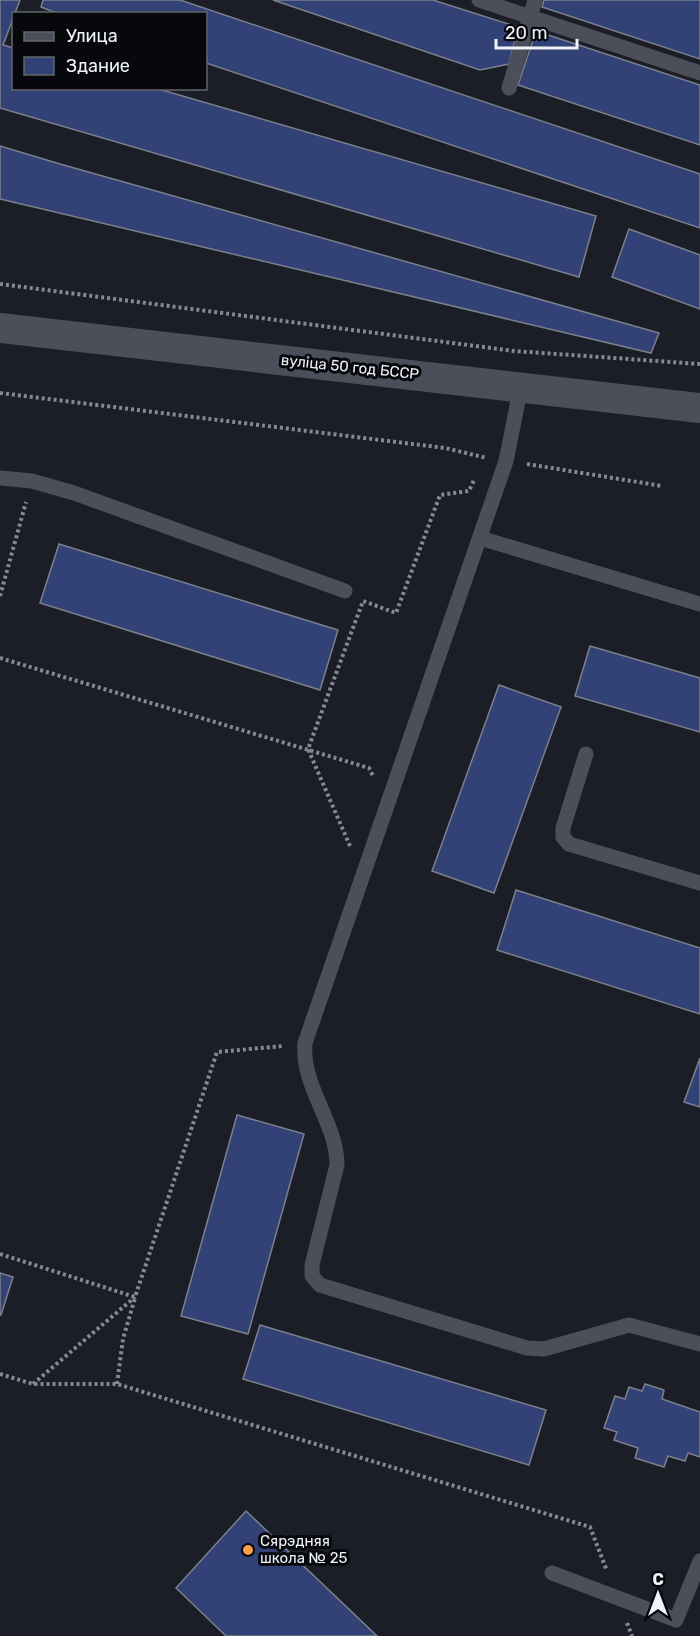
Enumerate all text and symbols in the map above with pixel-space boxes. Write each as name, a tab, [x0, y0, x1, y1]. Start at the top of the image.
legend	[12, 12, 207, 90]
scale bar	[496, 12, 577, 50]
text: 20 m	[505, 22, 547, 44]
text: Улица	[66, 25, 118, 47]
text: Здание	[66, 55, 130, 77]
street label: вуліца 50 год БССР	[280, 351, 420, 383]
place label: Сярэдняя школа № 25	[260, 1532, 347, 1567]
marker: Сярэдняя школа № 25	[241, 1543, 255, 1557]
north arrow	[628, 1564, 688, 1624]
text: С	[652, 1570, 664, 1589]

